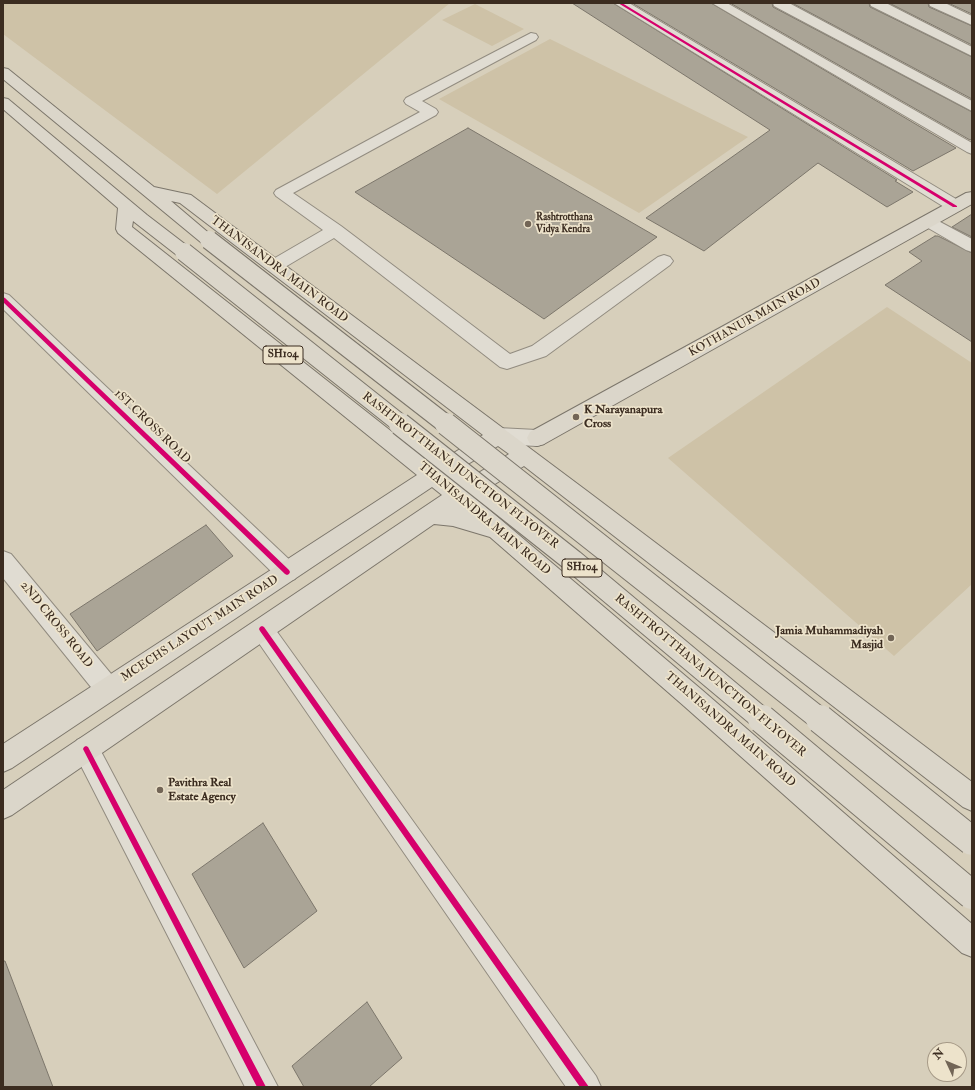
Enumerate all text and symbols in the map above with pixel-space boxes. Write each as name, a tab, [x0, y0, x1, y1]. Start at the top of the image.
place label: Rashtrotthana Vidya Kendra	[536, 212, 593, 236]
street label: THANISANDRA MAIN ROAD	[208, 214, 350, 326]
marker: Rashtrotthana Vidya Kendra	[523, 219, 533, 229]
street label: KOTHANUR MAIN ROAD	[686, 276, 824, 360]
road number: SH104	[263, 346, 303, 364]
street label: 1ST CROSS ROAD	[111, 387, 193, 467]
street label: RASHTROTTHANA JUNCTION FLYOVER	[359, 390, 561, 552]
place label: K Narayanapura Cross	[584, 403, 663, 431]
marker: K Narayanapura Cross	[571, 412, 581, 422]
street label: THANISANDRA MAIN ROAD	[415, 459, 553, 579]
road number: SH104	[562, 559, 602, 577]
street label: MCECHS LAYOUT MAIN ROAD	[119, 573, 281, 685]
street label: 2ND CROSS ROAD	[17, 579, 95, 671]
street label: RASHTROTTHANA JUNCTION FLYOVER	[611, 592, 809, 760]
place label: Jamia Muhammadiyah Masjid	[776, 624, 883, 652]
marker: Jamia Muhammadiyah Masjid	[886, 633, 896, 643]
street label: THANISANDRA MAIN ROAD	[662, 669, 798, 791]
place label: Pavithra Real Estate Agency	[168, 776, 236, 804]
marker: Pavithra Real Estate Agency	[155, 785, 165, 795]
north arrow	[927, 1042, 967, 1082]
text: N	[931, 1046, 947, 1062]

